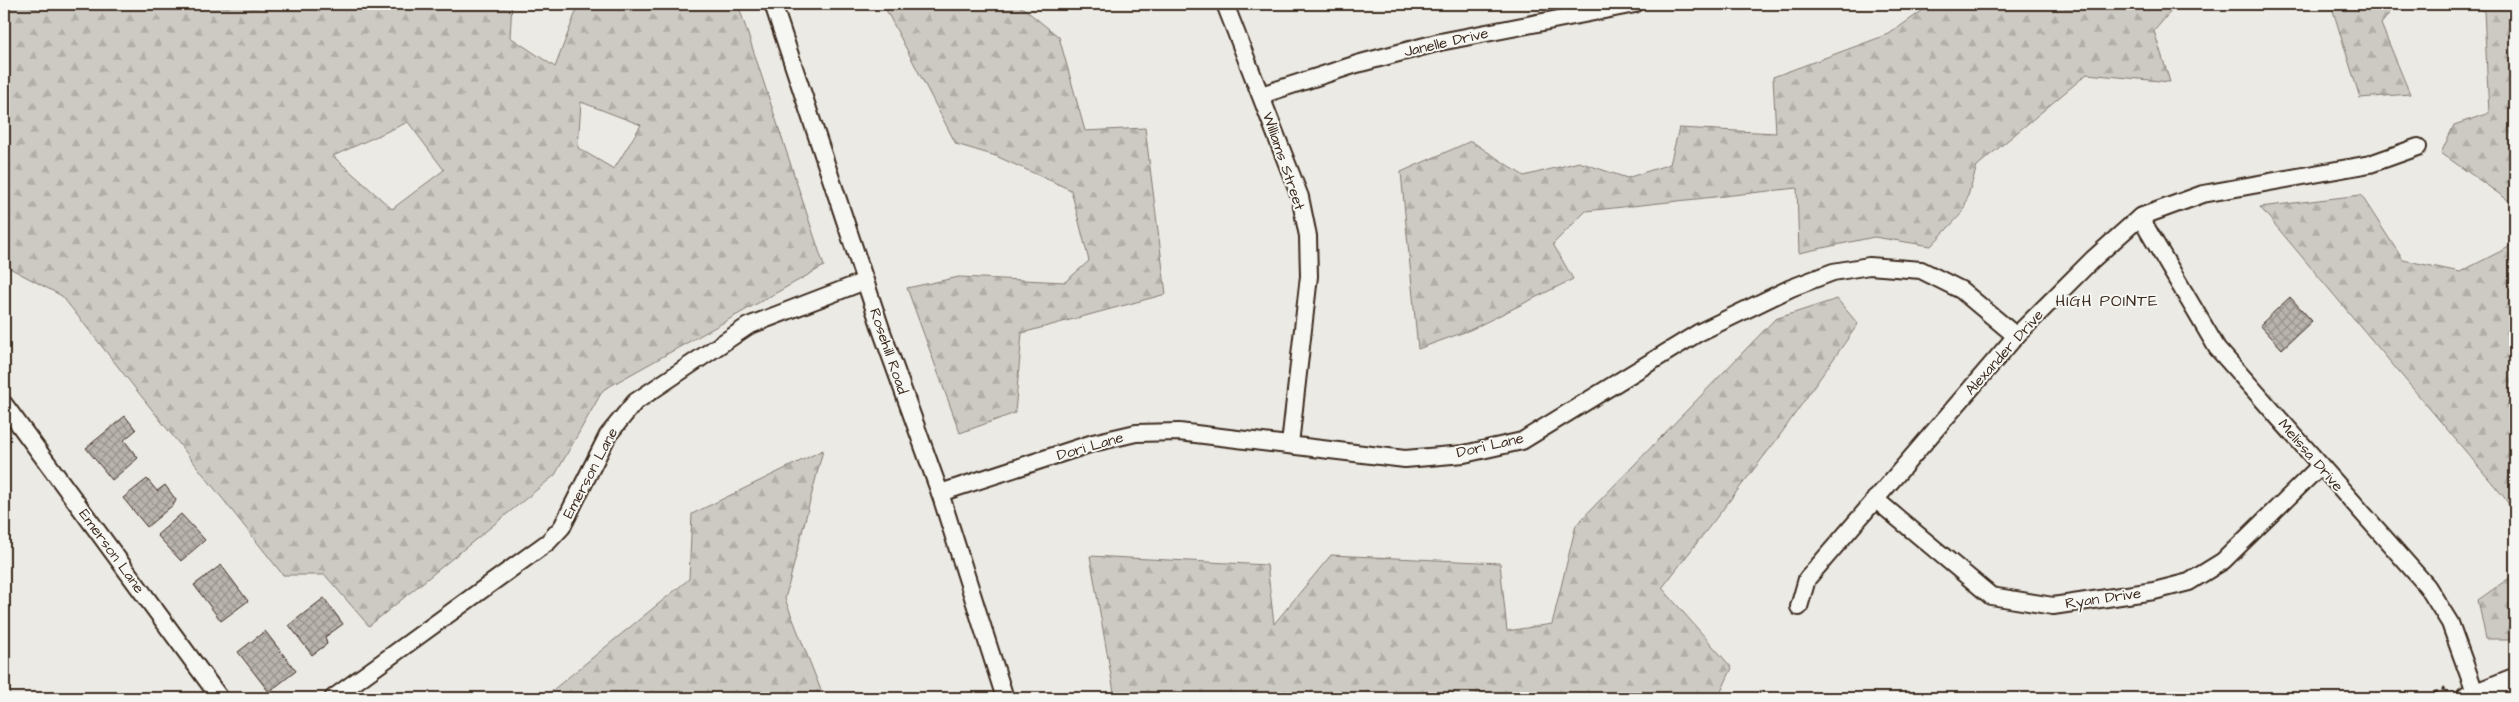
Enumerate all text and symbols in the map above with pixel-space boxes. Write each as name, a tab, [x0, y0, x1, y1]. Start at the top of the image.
street label: Janelle Drive	[1402, 23, 1490, 62]
street label: Williams Street	[1257, 109, 1310, 213]
district label: HIGH POINTE	[2055, 290, 2159, 312]
street label: Rosehill Road	[864, 305, 913, 397]
street label: Alexander Drive	[1960, 305, 2048, 400]
street label: Melissa Drive	[2273, 414, 2348, 496]
street label: Emerson Lane	[558, 424, 623, 522]
street label: Dori Lane	[1054, 427, 1126, 466]
street label: Dori Lane	[1454, 428, 1526, 463]
street label: Emerson Lane	[74, 505, 149, 598]
street label: Ryan Drive	[2064, 583, 2142, 615]

